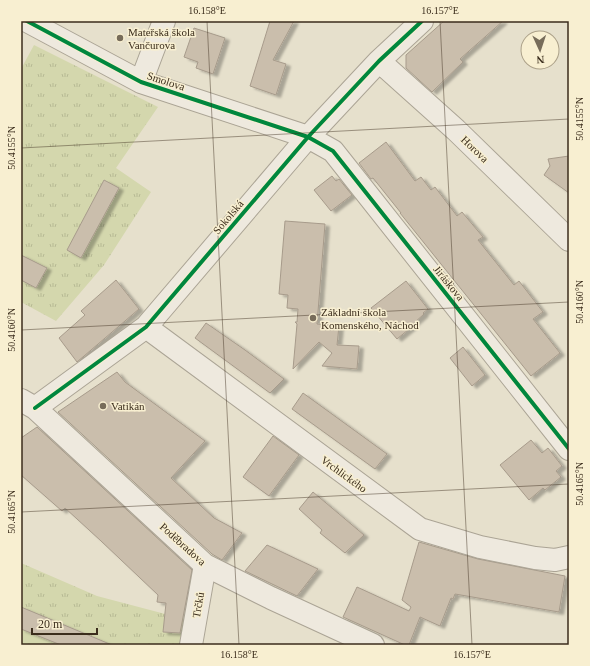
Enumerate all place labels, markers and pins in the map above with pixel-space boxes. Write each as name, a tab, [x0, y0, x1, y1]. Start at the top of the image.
place label: Mateřská škola Vančurova	[128, 26, 195, 51]
marker: Mateřská škola Vančurova	[115, 33, 125, 43]
place label: Základní škola Komenského, Náchod	[321, 306, 419, 331]
marker: Základní škola Komenského, Náchod	[308, 313, 318, 323]
place label: Vatikán	[111, 400, 145, 412]
marker: Vatikán	[98, 401, 108, 411]

